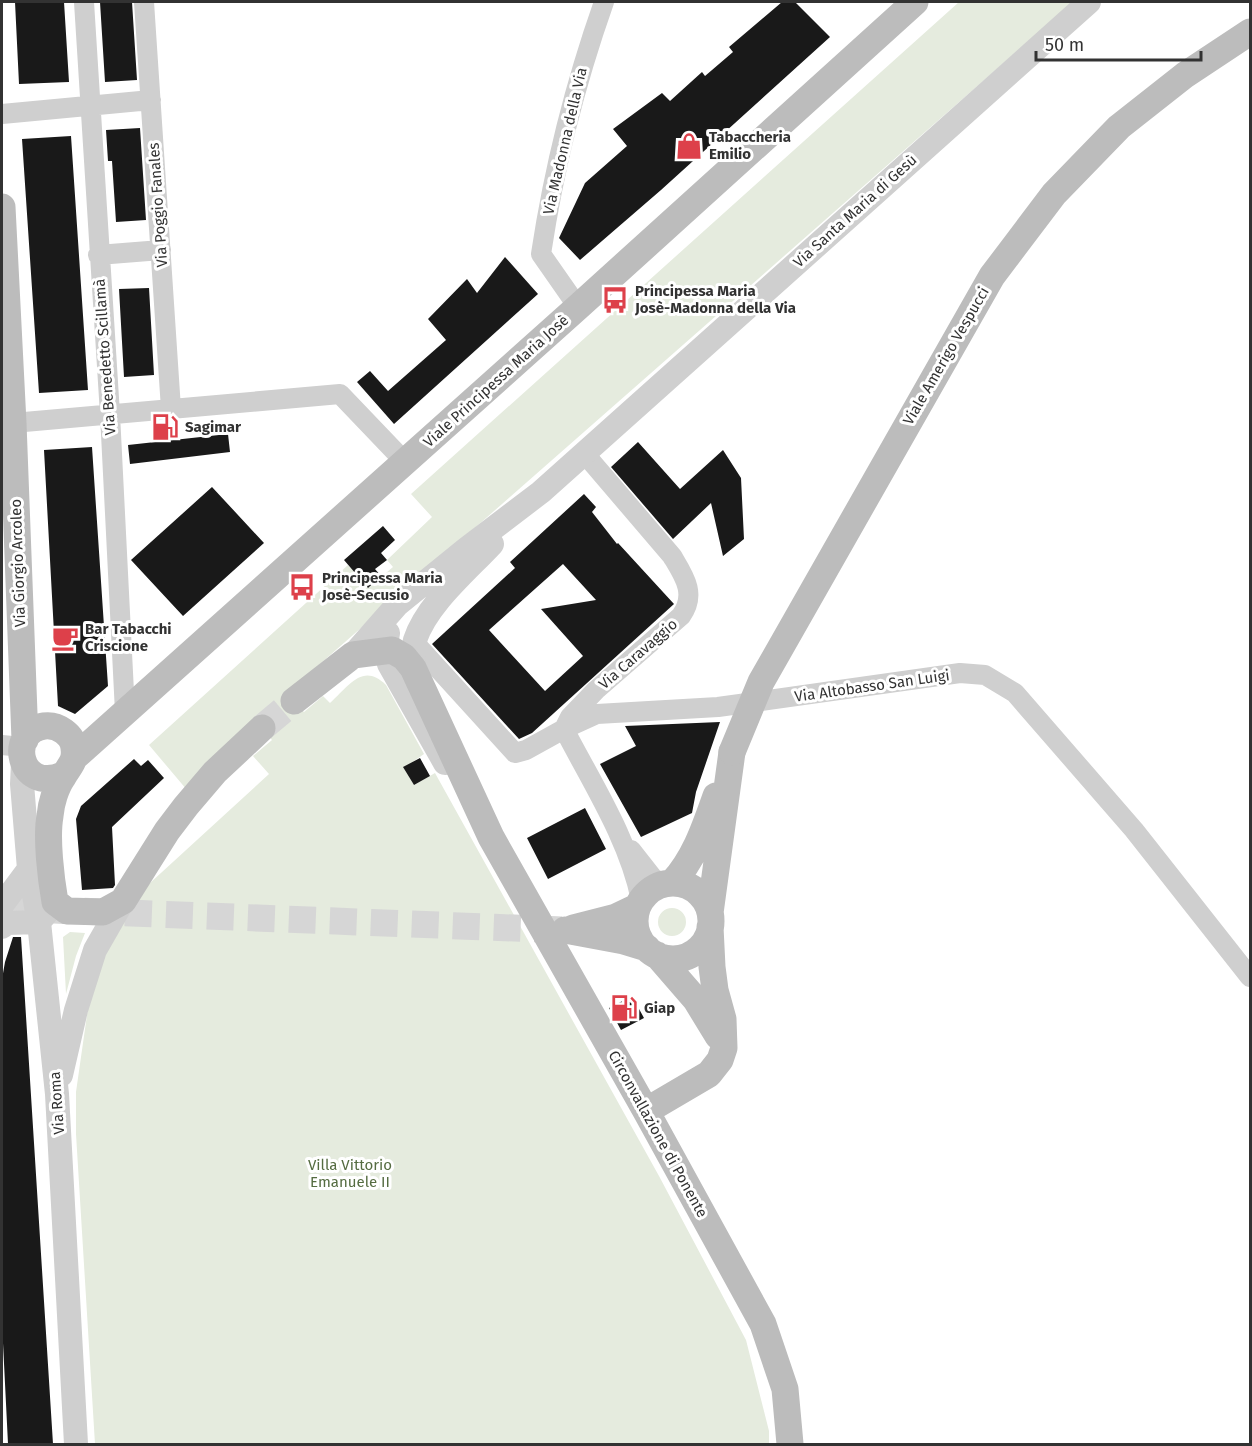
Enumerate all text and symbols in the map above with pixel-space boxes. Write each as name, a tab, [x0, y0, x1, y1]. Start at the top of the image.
scale bar	[1036, 24, 1201, 62]
text: 50 m	[1045, 34, 1084, 56]
street label: Via Madonna della Via	[539, 66, 591, 216]
place label: Tabaccheria Emilio	[709, 128, 791, 163]
shop icon: Tabaccheria Emilio	[674, 131, 704, 161]
street label: Via Poggio Fanales	[145, 142, 171, 268]
street label: Via Santa Maria di Gesù	[790, 151, 920, 271]
street label: Via Benedetto Scillamà	[91, 278, 119, 436]
place label: Principessa Maria Josè-Madonna della Via	[634, 282, 796, 317]
street label: Viale Amerigo Vespucci	[899, 284, 993, 428]
bus stop icon: Principessa Maria Josè-Madonna della Via	[600, 285, 630, 315]
street label: Viale Principessa Maria Josè	[420, 311, 572, 451]
fuel station icon: Sagimar	[150, 412, 180, 442]
place label: Sagimar	[185, 418, 242, 436]
street label: Via Giorgio Arcoleo	[7, 499, 29, 627]
place label: Principessa Maria Josè-Secusio	[321, 569, 443, 604]
bus stop icon: Principessa Maria Josè-Secusio	[287, 572, 317, 602]
street label: Via Caravaggio	[595, 615, 681, 693]
place label: Bar Tabacchi Criscione	[85, 620, 172, 655]
cafe icon: Bar Tabacchi Criscione	[50, 623, 80, 653]
street label: Via Altobasso San Luigi	[793, 666, 951, 706]
fuel station icon: Giap	[609, 993, 639, 1023]
place label: Giap	[644, 999, 675, 1017]
street label: Circonvallazione di Ponente	[605, 1047, 711, 1221]
street label: Via Roma	[46, 1071, 68, 1135]
park label: Villa Vittorio Emanuele II	[308, 1156, 392, 1191]

